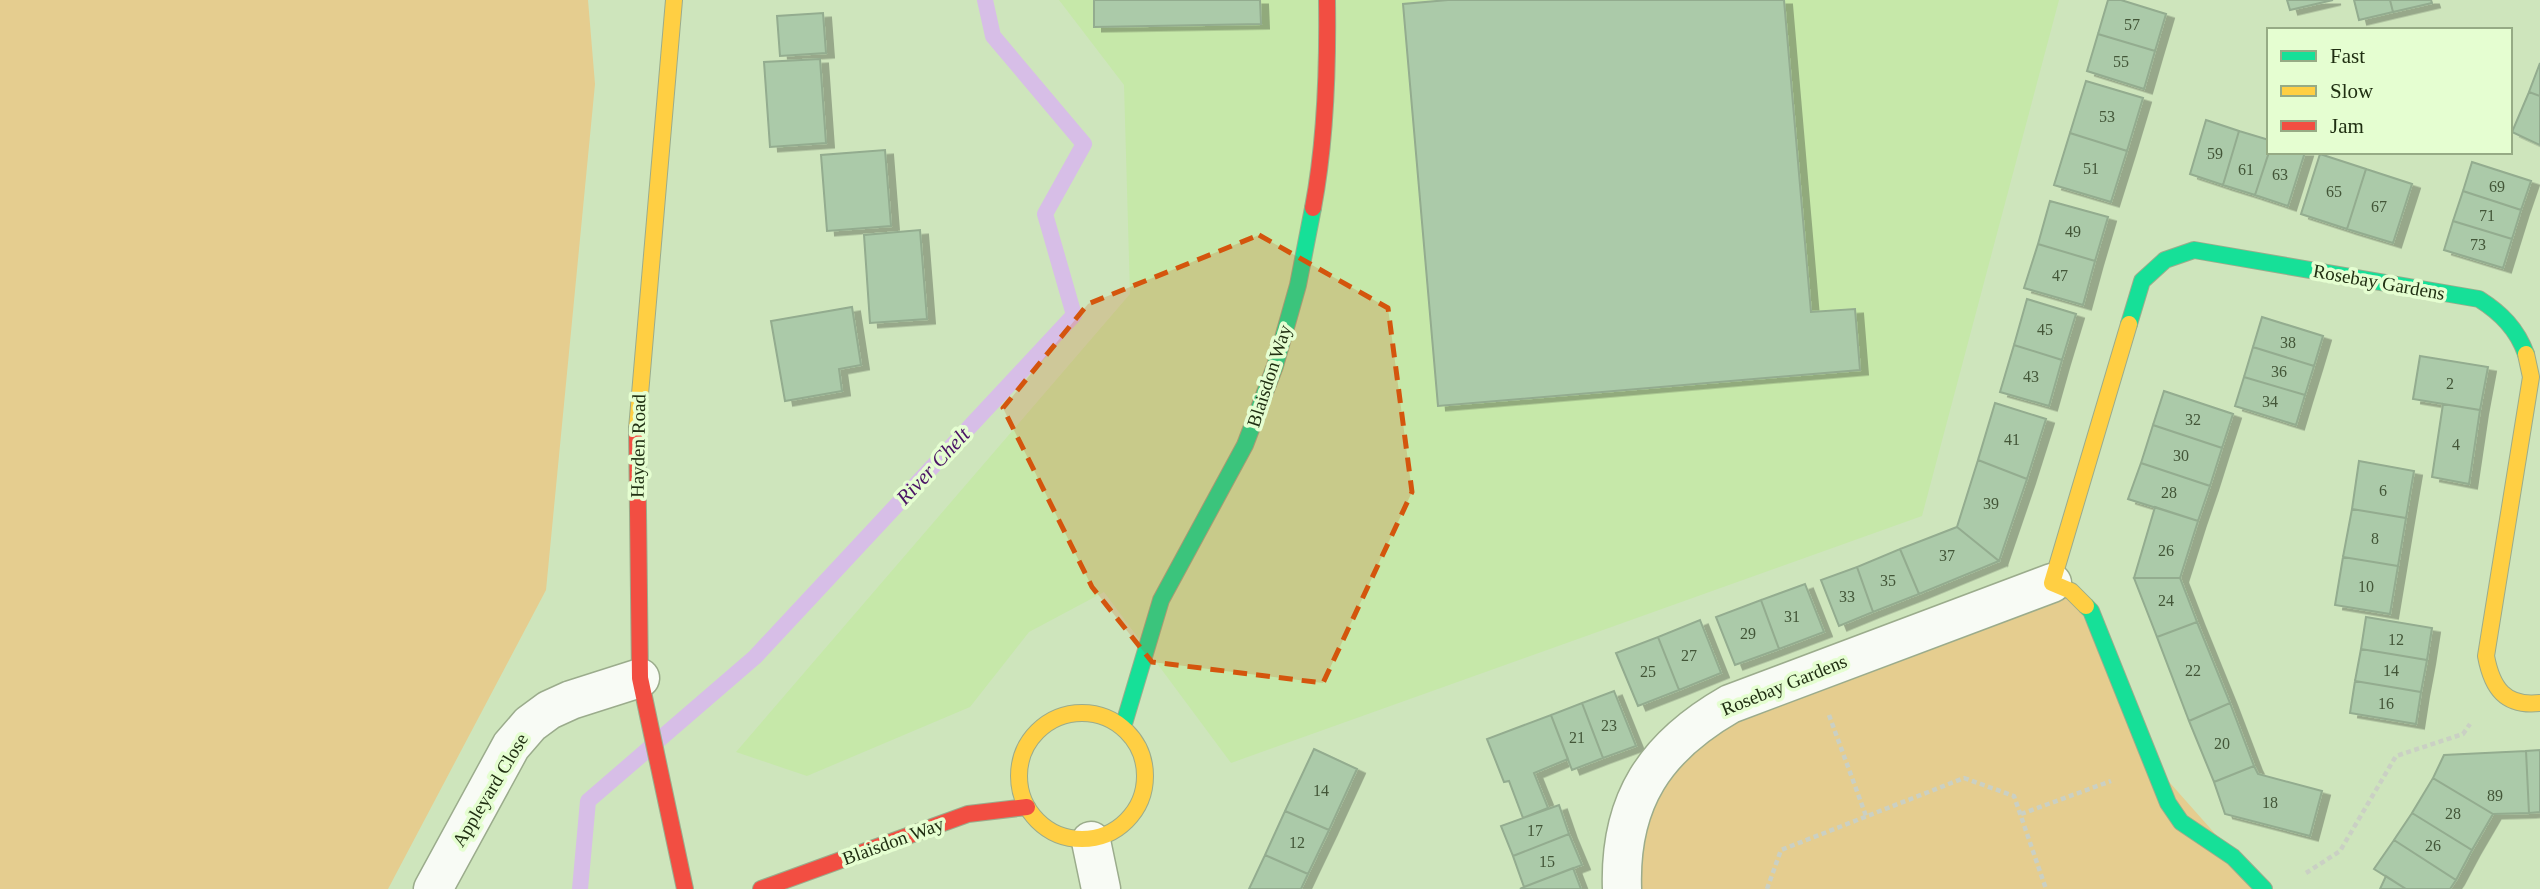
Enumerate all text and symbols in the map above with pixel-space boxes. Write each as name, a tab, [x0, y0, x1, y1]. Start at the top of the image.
house number: 57	[2124, 16, 2140, 33]
legend	[2267, 28, 2512, 154]
text: Fast	[2330, 44, 2365, 68]
house number: 55	[2113, 53, 2129, 70]
text: Slow	[2330, 79, 2374, 103]
house number: 53	[2099, 108, 2115, 125]
text: Jam	[2330, 114, 2364, 138]
house number: 59	[2207, 145, 2223, 162]
house number: 51	[2083, 160, 2099, 177]
house number: 61	[2238, 161, 2254, 178]
house number: 63	[2272, 166, 2288, 183]
house number: 69	[2489, 178, 2505, 195]
house number: 65	[2326, 183, 2342, 200]
house number: 67	[2371, 198, 2387, 215]
house number: 71	[2479, 207, 2495, 224]
house number: 49	[2065, 223, 2081, 240]
house number: 73	[2470, 236, 2486, 253]
street label: Rosebay Gardens	[2311, 260, 2447, 304]
house number: 47	[2052, 267, 2068, 284]
house number: 45	[2037, 321, 2053, 338]
street label: Blaisdon Way	[1243, 322, 1296, 430]
house number: 38	[2280, 334, 2296, 351]
house number: 36	[2271, 363, 2287, 380]
house number: 43	[2023, 368, 2039, 385]
house number: 2	[2446, 375, 2454, 392]
street label: Hayden Road	[627, 393, 649, 498]
house number: 34	[2262, 393, 2278, 410]
house number: 32	[2185, 411, 2201, 428]
water label: River Chelt	[891, 422, 975, 510]
house number: 41	[2004, 431, 2020, 448]
house number: 4	[2452, 436, 2460, 453]
house number: 30	[2173, 447, 2189, 464]
house number: 6	[2379, 482, 2387, 499]
house number: 28	[2161, 484, 2177, 501]
house number: 39	[1983, 495, 1999, 512]
house number: 8	[2371, 530, 2379, 547]
house number: 26	[2158, 542, 2174, 559]
house number: 37	[1939, 547, 1955, 564]
house number: 35	[1880, 572, 1896, 589]
house number: 10	[2358, 578, 2374, 595]
house number: 33	[1839, 588, 1855, 605]
house number: 24	[2158, 592, 2174, 609]
house number: 31	[1784, 608, 1800, 625]
house number: 29	[1740, 625, 1756, 642]
house number: 12	[2388, 631, 2404, 648]
house number: 27	[1681, 647, 1697, 664]
street label: Rosebay Gardens	[1718, 650, 1850, 720]
house number: 22	[2185, 662, 2201, 679]
house number: 14	[2383, 662, 2399, 679]
house number: 25	[1640, 663, 1656, 680]
house number: 16	[2378, 695, 2394, 712]
house number: 23	[1601, 717, 1617, 734]
house number: 21	[1569, 729, 1585, 746]
street label: Appleyard Close	[448, 730, 532, 850]
house number: 20	[2214, 735, 2230, 752]
house number: 14	[1313, 782, 1329, 799]
house number: 89	[2487, 787, 2503, 804]
house number: 18	[2262, 794, 2278, 811]
house number: 28	[2445, 805, 2461, 822]
street label: Blaisdon Way	[839, 813, 947, 869]
house number: 17	[1527, 822, 1543, 839]
house number: 12	[1289, 834, 1305, 851]
house number: 26	[2425, 837, 2441, 854]
house number: 15	[1539, 853, 1555, 870]

